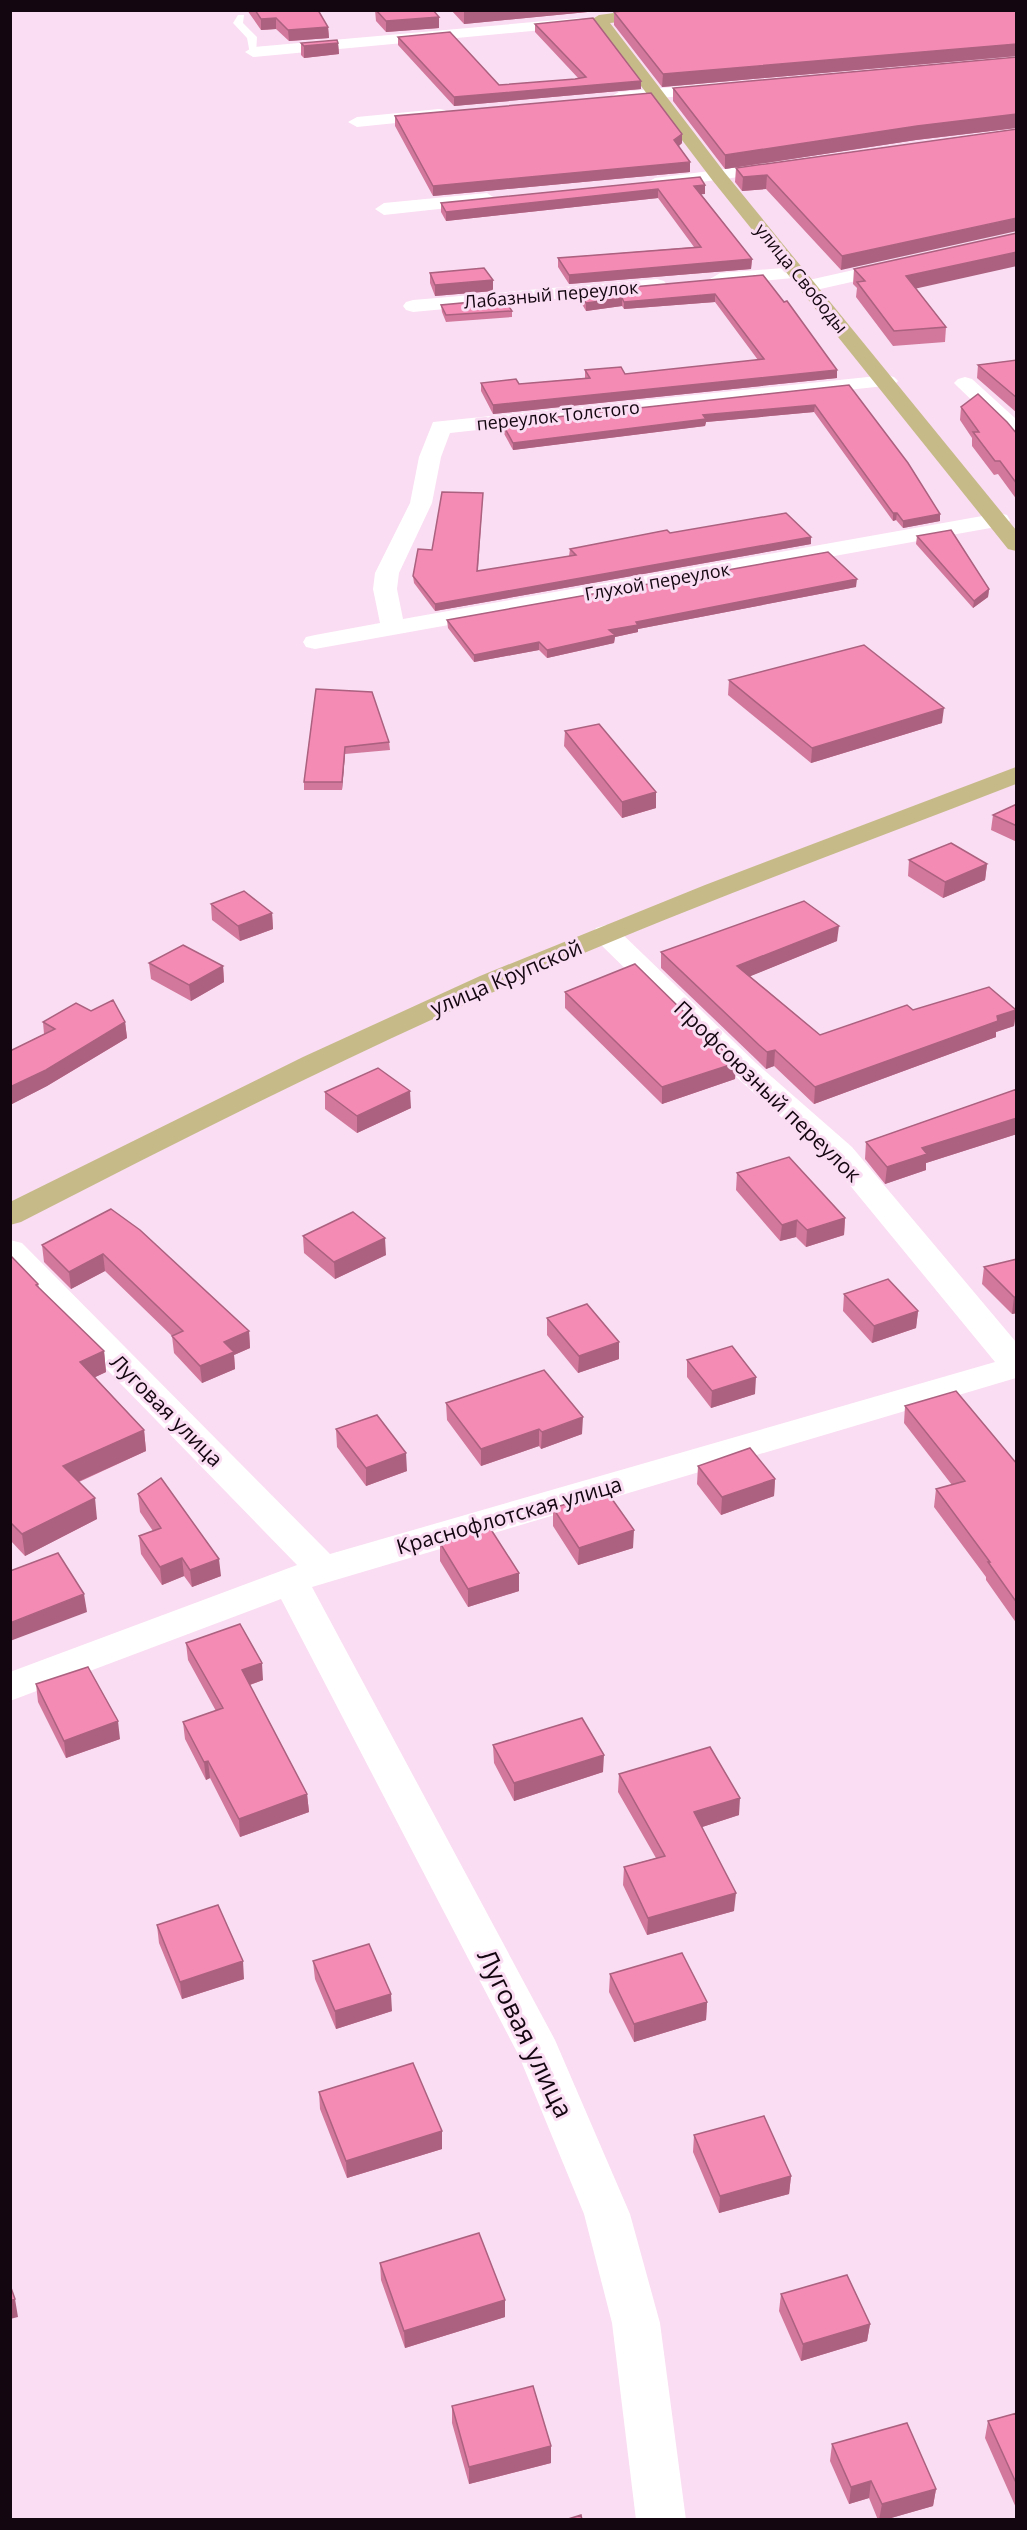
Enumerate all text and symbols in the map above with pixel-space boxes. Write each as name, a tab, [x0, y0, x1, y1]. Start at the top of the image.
street label: улица Свободы	[750, 218, 854, 338]
street label: Лабазный переулок	[463, 274, 640, 314]
street label: переулок Толстого	[475, 394, 641, 436]
street label: Глухой переулок	[583, 556, 732, 606]
street label: улица Крупской	[426, 932, 586, 1022]
street label: Профсоюзный переулок	[668, 994, 868, 1188]
street label: Луговая улица	[105, 1348, 229, 1472]
street label: Краснофлотская улица	[393, 1469, 625, 1561]
street label: Луговая улица	[470, 1942, 582, 2124]

